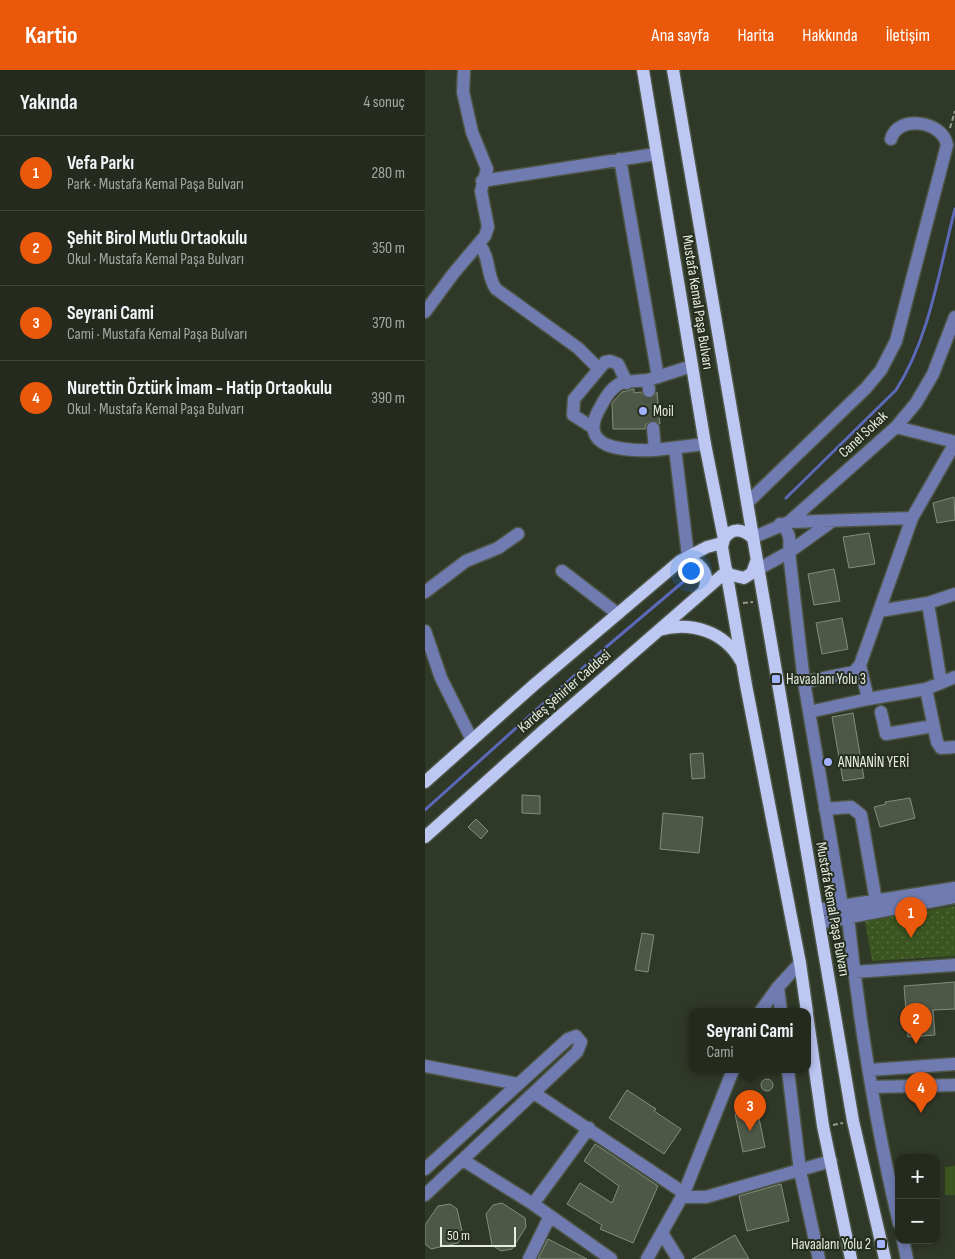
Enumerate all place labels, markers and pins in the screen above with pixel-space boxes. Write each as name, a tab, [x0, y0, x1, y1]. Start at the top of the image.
place label: Moil	[653, 402, 674, 421]
marker: Moil	[637, 405, 649, 417]
place label: Havaalanı Yolu 3	[786, 670, 866, 689]
marker: Havaalanı Yolu 3	[770, 673, 782, 685]
place label: ANNANİN YERİ	[837, 753, 909, 772]
marker: ANNANİN YERİ	[822, 756, 834, 768]
pin: 1	[895, 897, 927, 938]
pin: 2	[900, 1003, 932, 1044]
pin: 4	[905, 1072, 937, 1113]
pin: 3	[734, 1090, 766, 1131]
place label: Havaalanı Yolu 2	[791, 1235, 871, 1254]
marker: Havaalanı Yolu 2	[875, 1238, 887, 1250]

